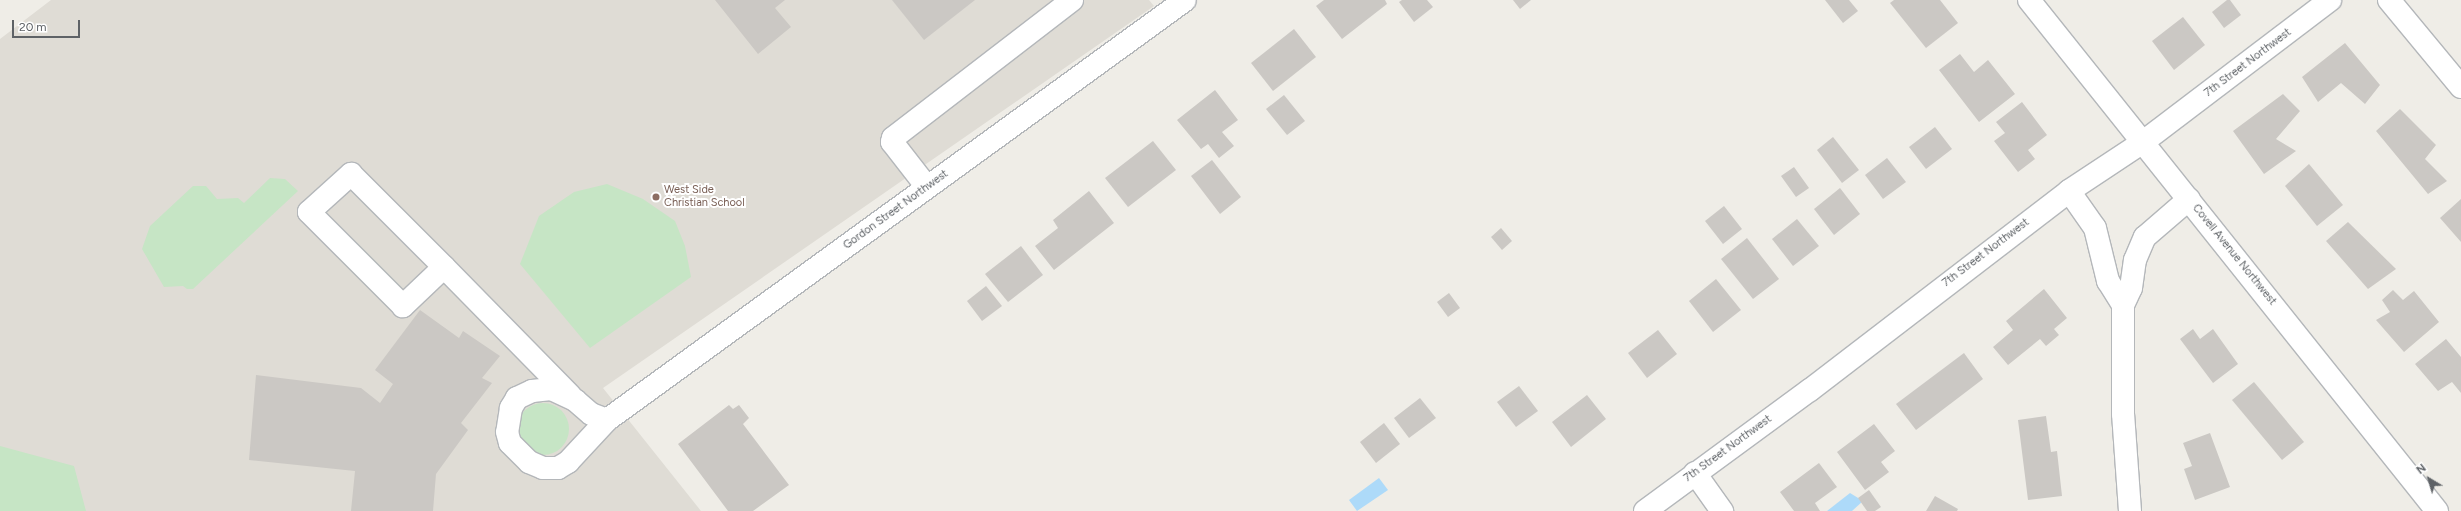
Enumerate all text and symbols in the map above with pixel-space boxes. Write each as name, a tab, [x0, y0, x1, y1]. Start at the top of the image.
scale bar	[14, 12, 82, 38]
text: 20 m	[19, 20, 47, 34]
street label: 7th Street Northwest	[2202, 26, 2294, 100]
street label: Gordon Street Northwest	[841, 168, 951, 252]
place label: West Side Christian School	[664, 184, 745, 210]
marker: West Side Christian School	[651, 192, 661, 202]
street label: Covell Avenue Northwest	[2189, 202, 2279, 308]
street label: 7th Street Northwest	[1940, 216, 2032, 290]
street label: 7th Street Northwest	[1682, 413, 1774, 485]
north arrow	[2409, 459, 2449, 499]
text: N	[2414, 461, 2429, 477]

